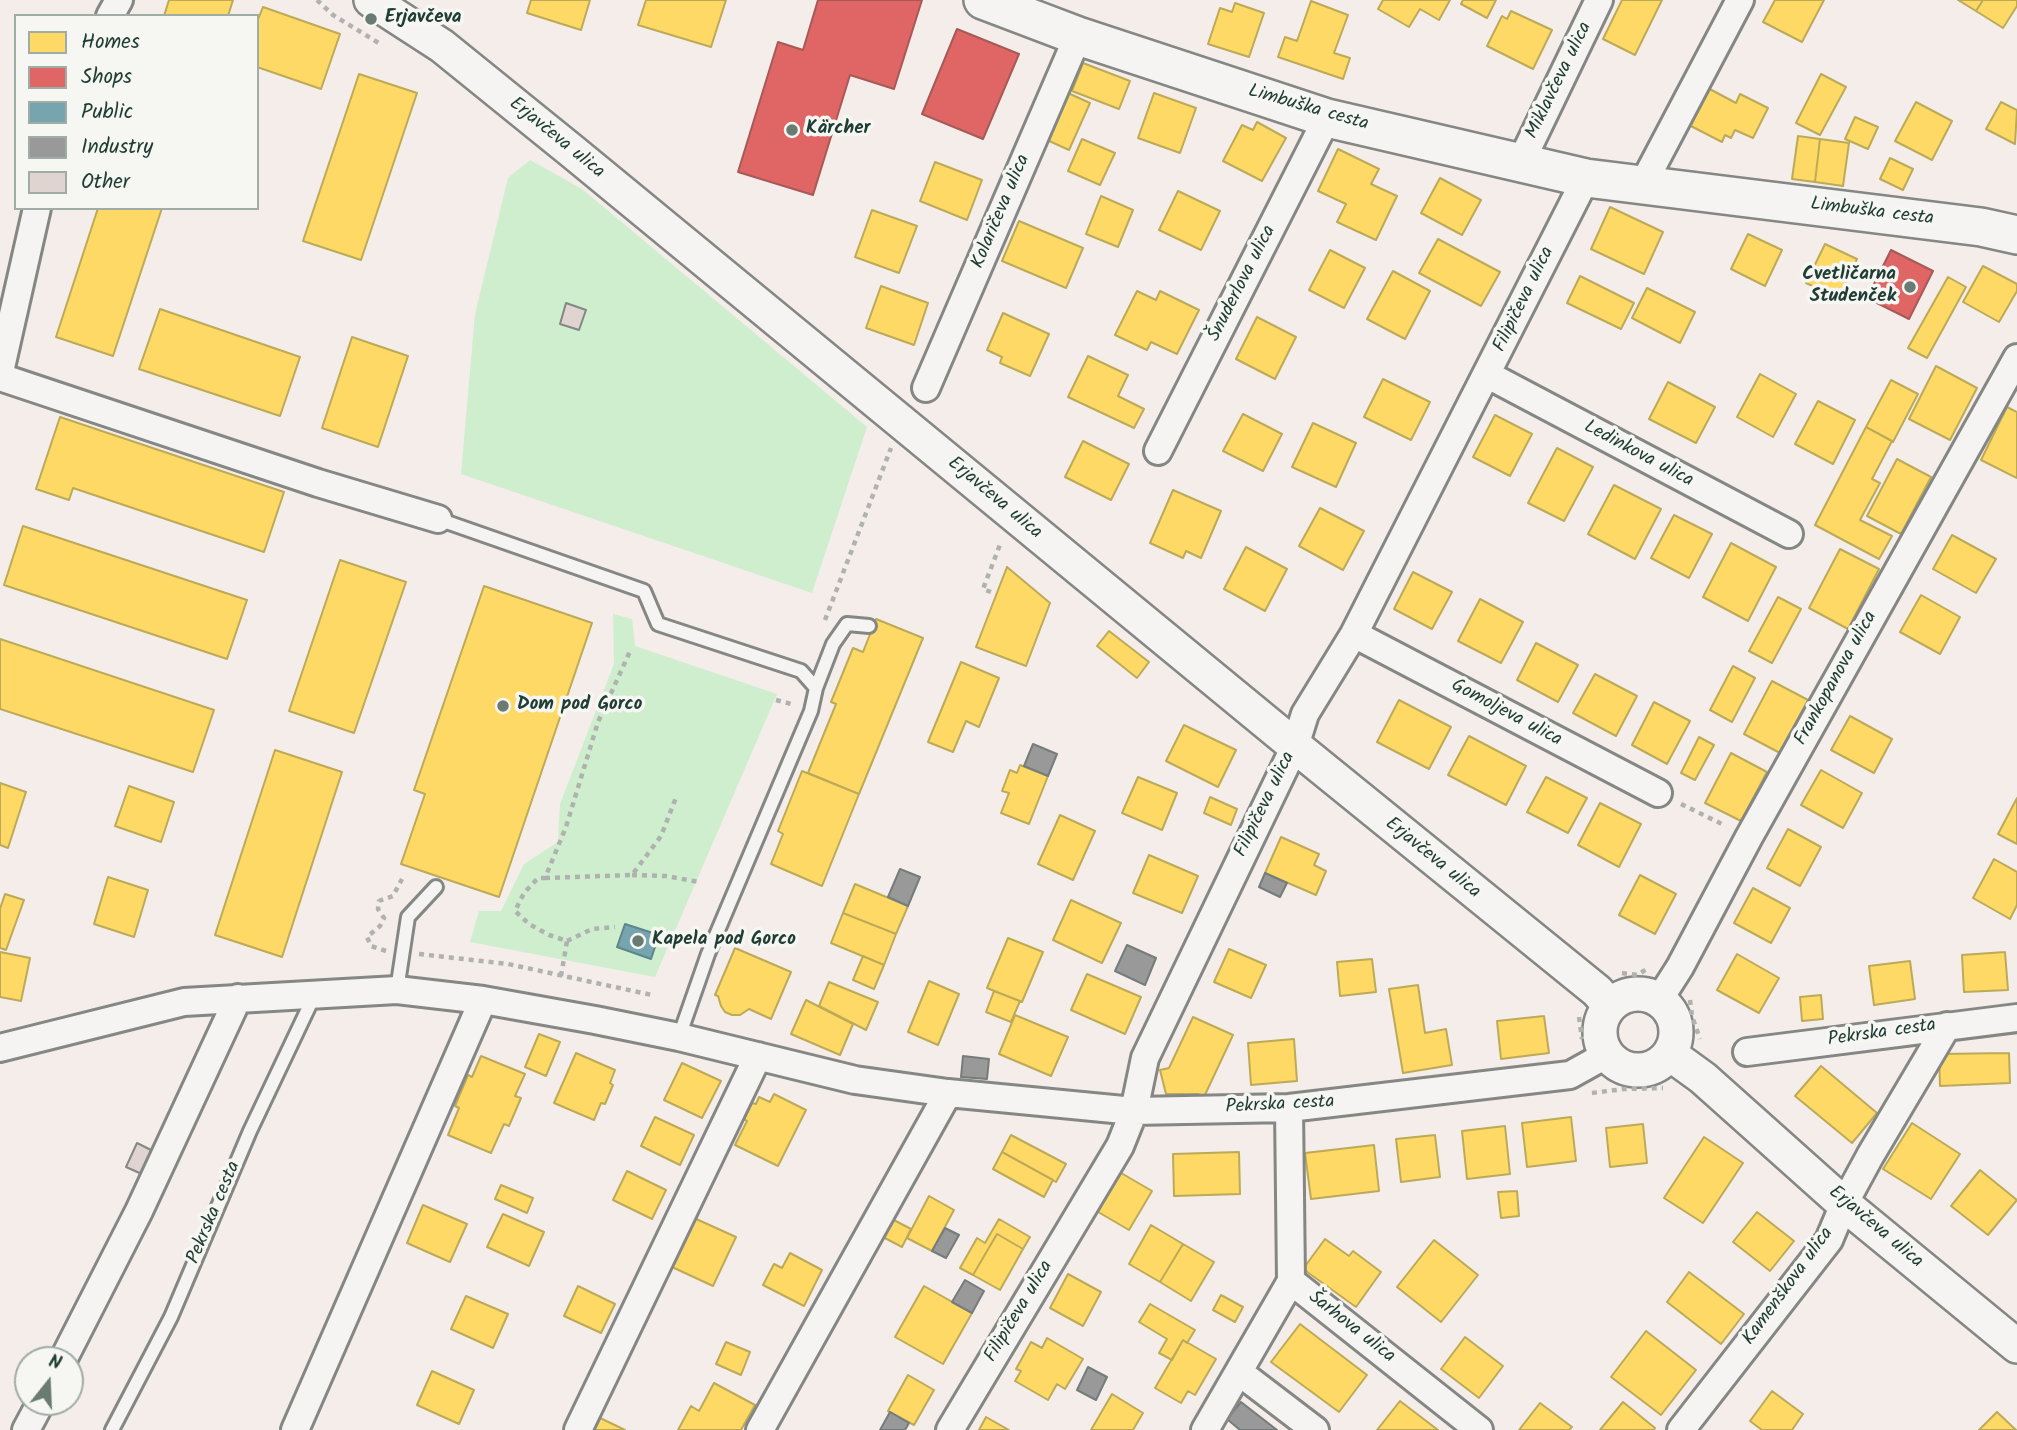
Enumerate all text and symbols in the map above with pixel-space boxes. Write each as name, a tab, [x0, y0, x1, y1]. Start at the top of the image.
place label: Erjavčeva	[385, 8, 461, 30]
marker: Erjavčeva	[363, 11, 379, 27]
legend	[14, 14, 259, 210]
street label: Miklavčeva ulica	[1522, 19, 1598, 143]
text: Homes	[81, 26, 140, 59]
text: Shops	[81, 61, 132, 94]
street label: Limbuška cesta	[1245, 81, 1371, 137]
street label: Erjavčeva ulica	[504, 94, 608, 184]
text: Public	[81, 96, 133, 129]
place label: Kärcher	[806, 119, 870, 141]
marker: Kärcher	[784, 122, 800, 138]
text: Industry	[81, 131, 153, 164]
street label: Kolaričeva ulica	[968, 152, 1036, 272]
text: Other	[81, 166, 130, 199]
street label: Limbuška cesta	[1809, 194, 1935, 232]
street label: Šnuderlova ulica	[1204, 222, 1282, 346]
street label: Filipičeva ulica	[1490, 244, 1560, 356]
place label: Cvetličarna Studenček	[1802, 265, 1896, 309]
marker: Cvetličarna Studenček	[1902, 279, 1918, 295]
street label: Ledinkova ulica	[1579, 417, 1697, 493]
street label: Erjavčeva ulica	[942, 453, 1046, 545]
street label: Frankopanova ulica	[1791, 608, 1883, 750]
street label: Gomoljeva ulica	[1447, 675, 1565, 753]
place label: Dom pod Gorco	[517, 695, 642, 717]
marker: Dom pod Gorco	[495, 698, 511, 714]
street label: Filipičeva ulica	[1231, 749, 1301, 861]
street label: Erjavčeva ulica	[1380, 814, 1484, 904]
place label: Kapela pod Gorco	[652, 930, 796, 952]
marker: Kapela pod Gorco	[630, 933, 646, 949]
street label: Pekrska cesta	[1826, 1015, 1938, 1053]
street label: Pekrska cesta	[1225, 1092, 1335, 1120]
street label: Pekrska cesta	[183, 1158, 247, 1268]
street label: Erjavčeva ulica	[1823, 1182, 1927, 1274]
street label: Kamenškova ulica	[1739, 1224, 1839, 1350]
street label: Filipičeva ulica	[981, 1257, 1059, 1367]
street label: Šarhova ulica	[1303, 1287, 1399, 1369]
north arrow	[14, 1346, 84, 1416]
text: N	[45, 1347, 65, 1379]

